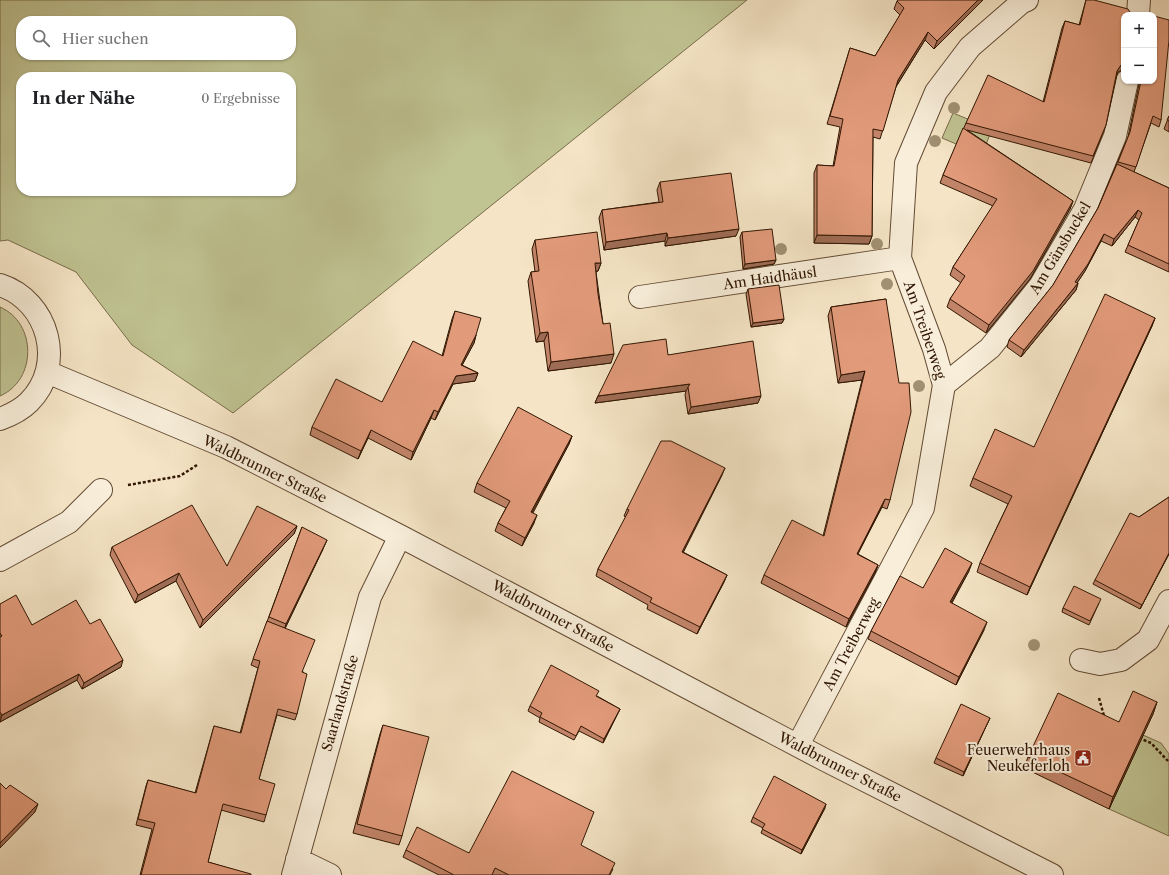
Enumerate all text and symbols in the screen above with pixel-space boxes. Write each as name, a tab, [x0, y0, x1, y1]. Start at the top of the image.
map controls	[1121, 12, 1157, 84]
button: +	[1121, 12, 1157, 48]
search box	[16, 16, 296, 60]
icon: search	[30, 27, 52, 49]
text: Hier suchen	[62, 29, 149, 48]
button: −	[1121, 48, 1157, 84]
text: In der Nähe	[32, 88, 135, 108]
text: 0 Ergebnisse	[201, 90, 280, 106]
street label: Am Gänsbuckel	[1025, 199, 1095, 298]
street label: Am Haidhäusl	[721, 263, 818, 294]
street label: Am Treiberweg	[899, 277, 950, 382]
street label: Waldbrunner Straße	[199, 431, 330, 507]
street label: Waldbrunner Straße	[488, 576, 617, 656]
street label: Am Treiberweg	[818, 594, 883, 695]
street label: Saarlandstraße	[318, 653, 362, 753]
street label: Waldbrunner Straße	[774, 728, 905, 806]
place label: Feuerwehrhaus Neukeferloh	[967, 741, 1070, 775]
public building icon: Feuerwehrhaus Neukeferloh	[1073, 748, 1093, 768]

